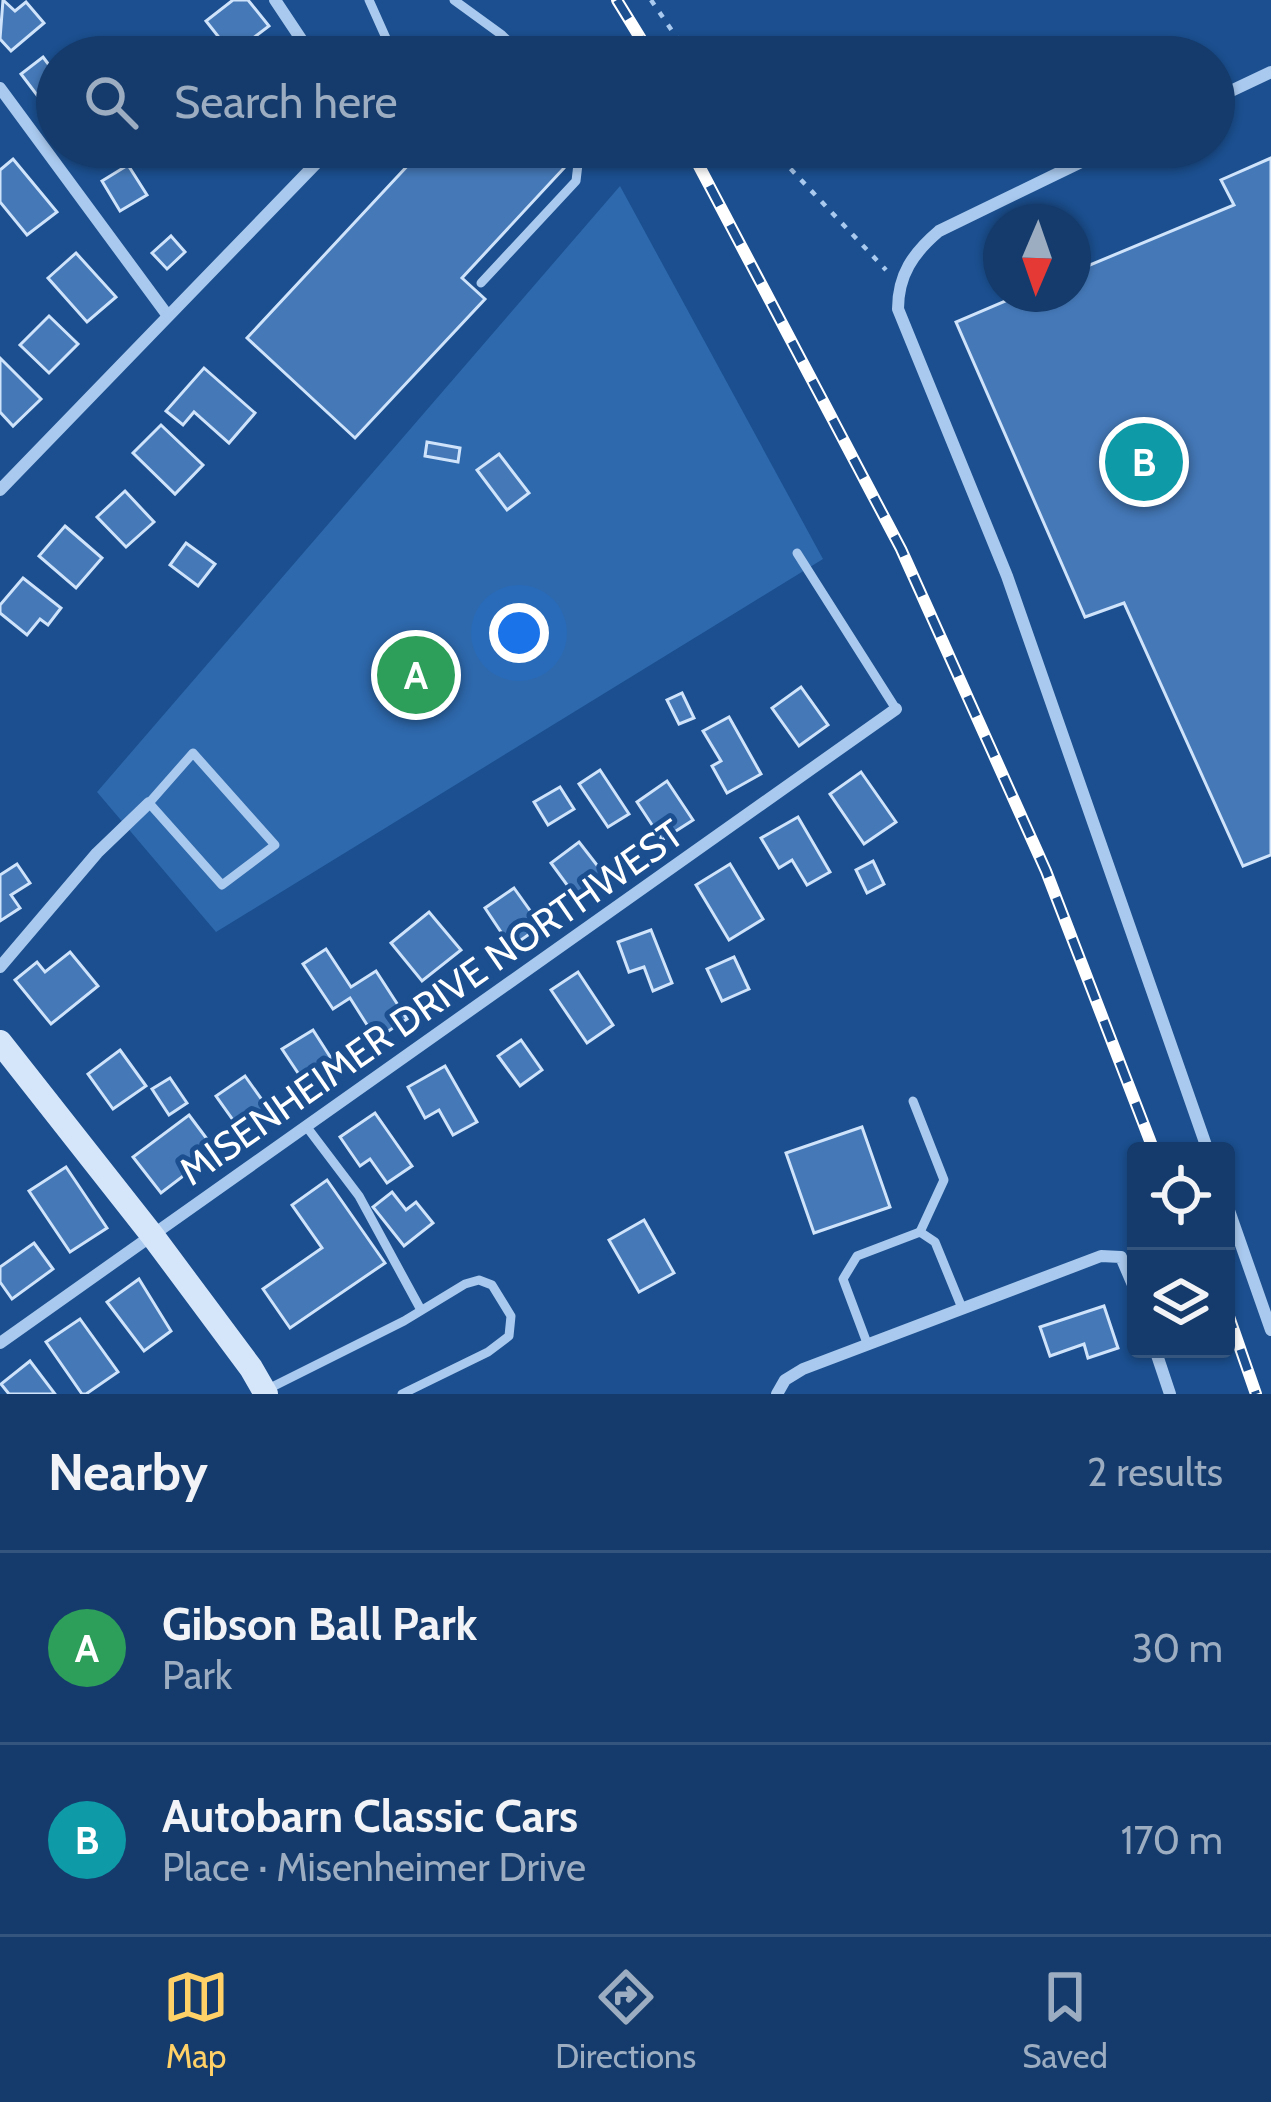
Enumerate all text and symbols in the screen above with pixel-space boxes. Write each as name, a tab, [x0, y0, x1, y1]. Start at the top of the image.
search box	[36, 36, 1235, 168]
icon: search	[78, 69, 144, 135]
text: Search here	[174, 75, 398, 129]
north arrow	[983, 204, 1091, 312]
pin: B	[1105, 417, 1183, 507]
your location	[489, 603, 549, 663]
pin: A	[377, 630, 455, 720]
street label: MISENHEIMER DRIVE NORTHWEST	[170, 809, 692, 1195]
map controls	[1127, 1142, 1235, 1358]
button: locate	[1127, 1142, 1235, 1250]
button: layers	[1127, 1250, 1235, 1358]
text: Nearby	[48, 1441, 208, 1503]
text: 2 results	[1087, 1448, 1223, 1496]
text: Gibson Ball Park	[162, 1597, 477, 1651]
text: A	[75, 1624, 99, 1672]
text: 30 m	[1132, 1624, 1223, 1672]
text: Park	[162, 1651, 232, 1699]
text: Autobarn Classic Cars	[162, 1789, 578, 1843]
text: B	[75, 1816, 99, 1864]
text: 170 m	[1121, 1816, 1223, 1864]
text: Place · Misenheimer Drive	[162, 1843, 586, 1891]
tab: Map	[163, 1964, 229, 2076]
tab: Directions	[555, 1964, 696, 2076]
tab: Saved	[1022, 1964, 1108, 2076]

